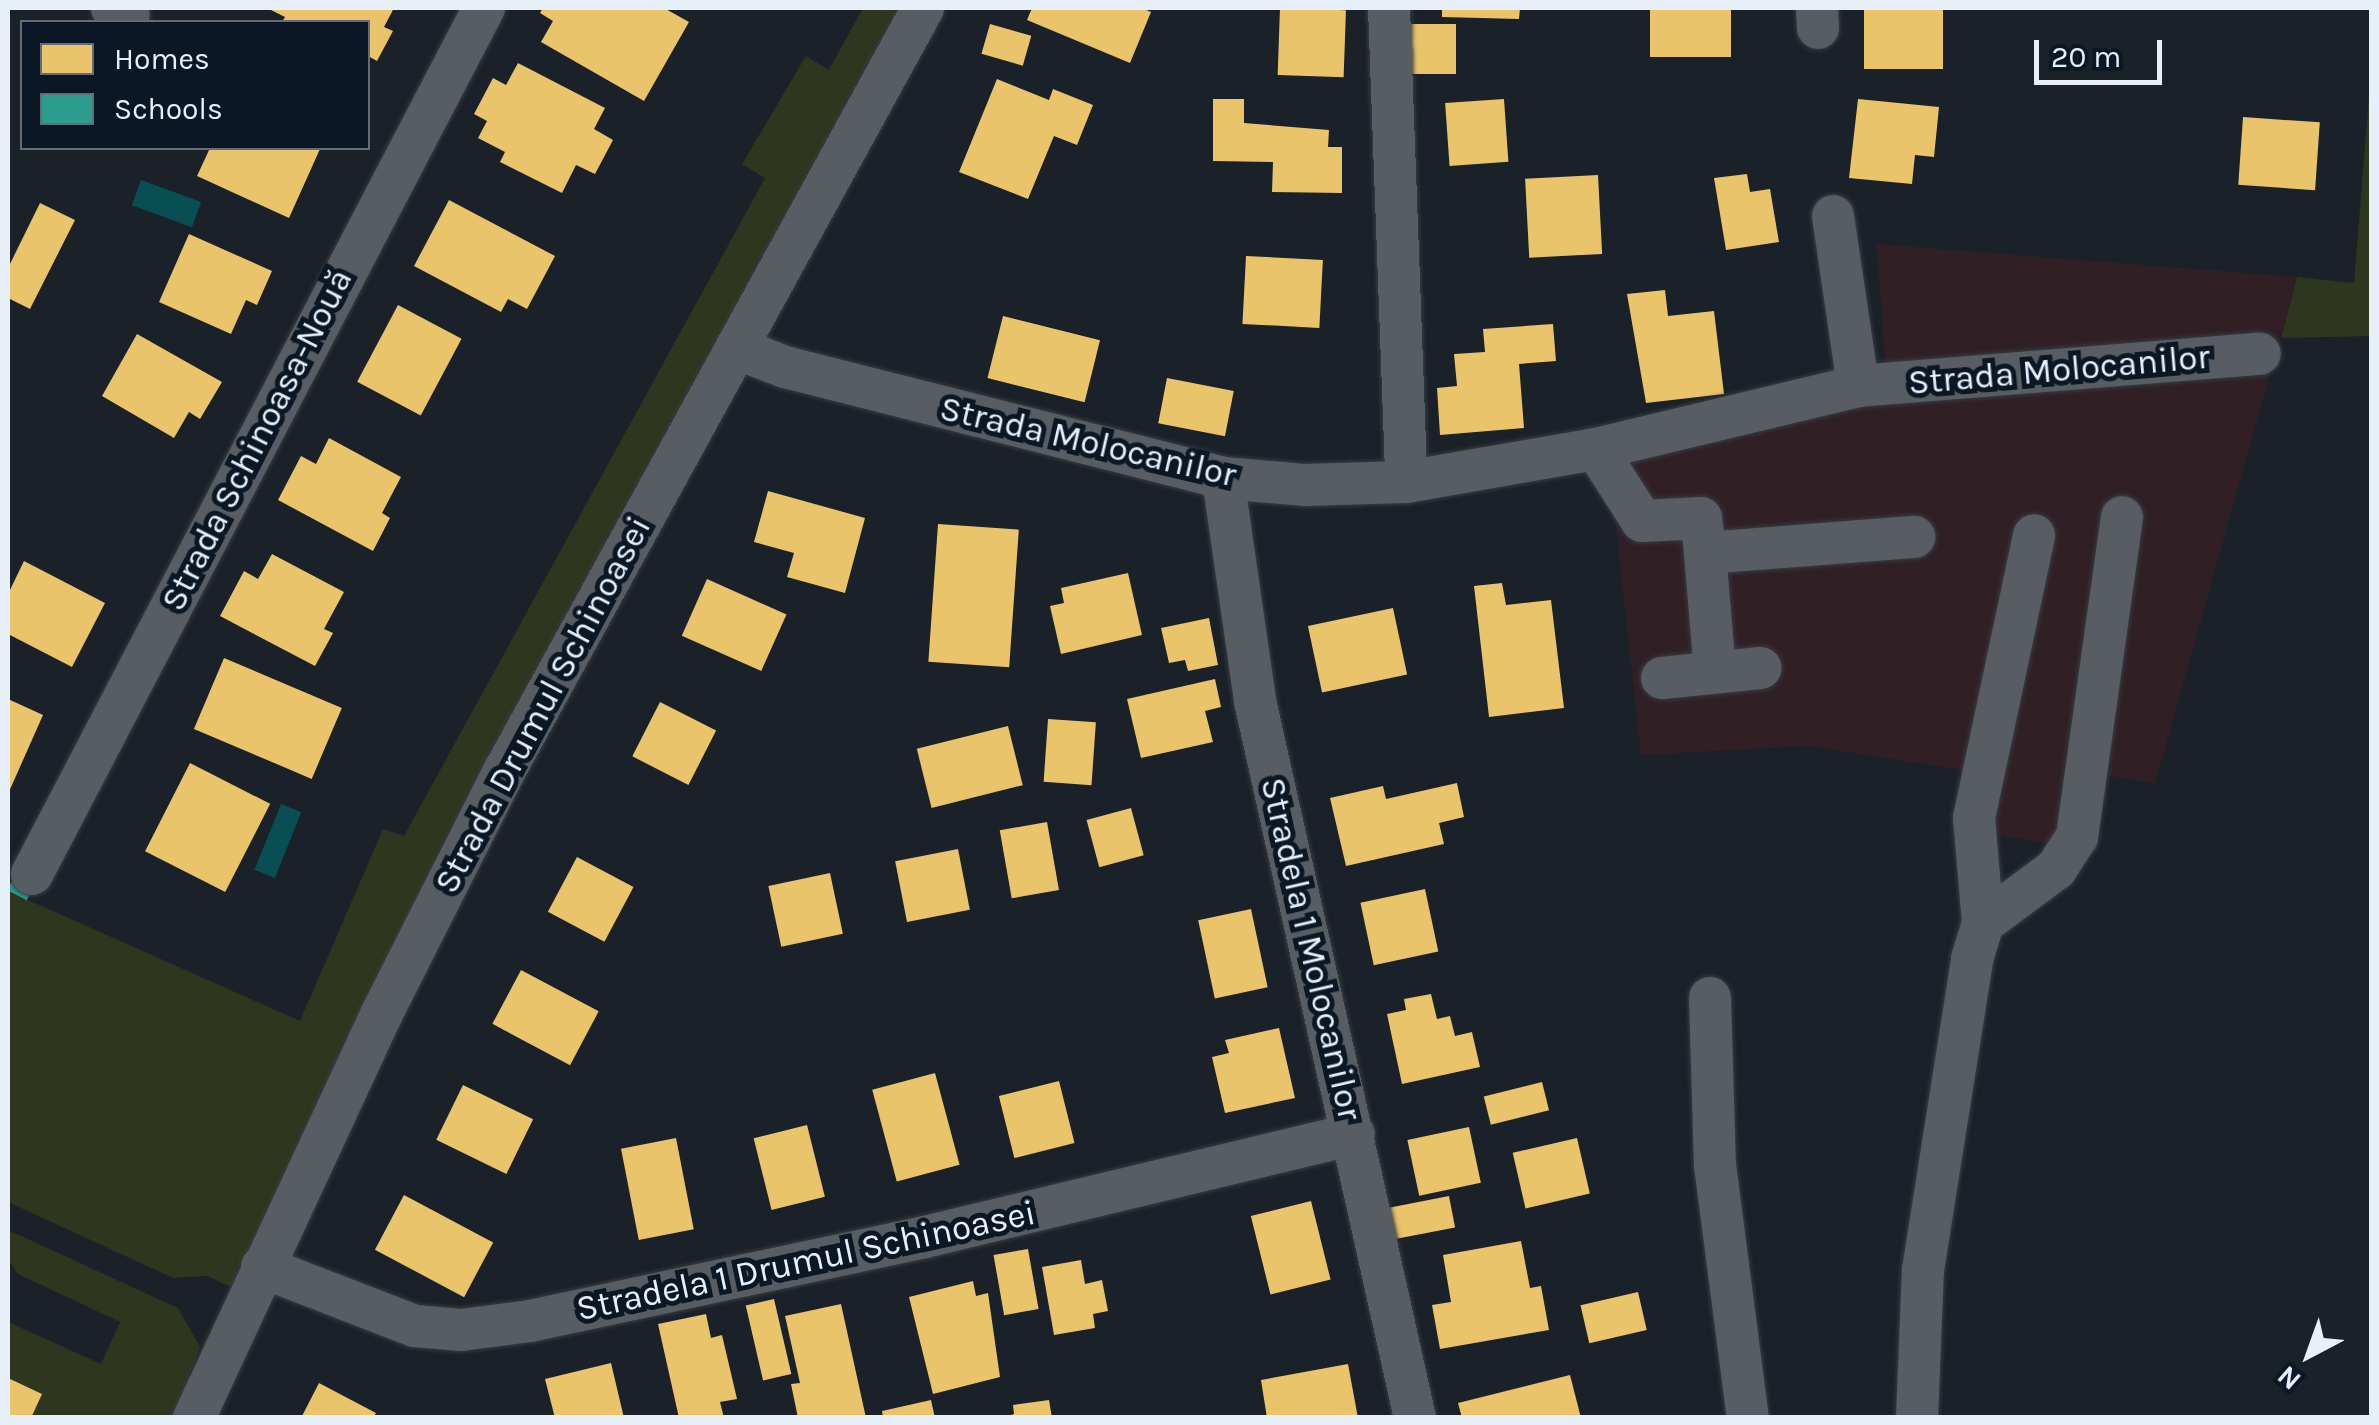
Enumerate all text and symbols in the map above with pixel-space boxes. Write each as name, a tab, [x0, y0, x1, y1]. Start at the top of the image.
legend	[20, 20, 370, 150]
scale bar	[2039, 20, 2166, 82]
text: 20 m	[2051, 39, 2121, 75]
text: Homes	[114, 41, 210, 77]
text: Schools	[114, 91, 223, 127]
street label: Strada Schinoasa-Nouă	[152, 262, 362, 618]
street label: Strada Molocanilor	[1906, 336, 2212, 404]
street label: Strada Molocanilor	[936, 387, 1240, 497]
street label: Strada Drumul Schinoasei	[426, 509, 660, 901]
street label: Stradela 1 Molocanilor	[1251, 774, 1371, 1124]
street label: Stradela 1 Drumul Schinoasei	[573, 1192, 1039, 1330]
north arrow	[2259, 1305, 2359, 1405]
text: N	[2271, 1359, 2307, 1397]

